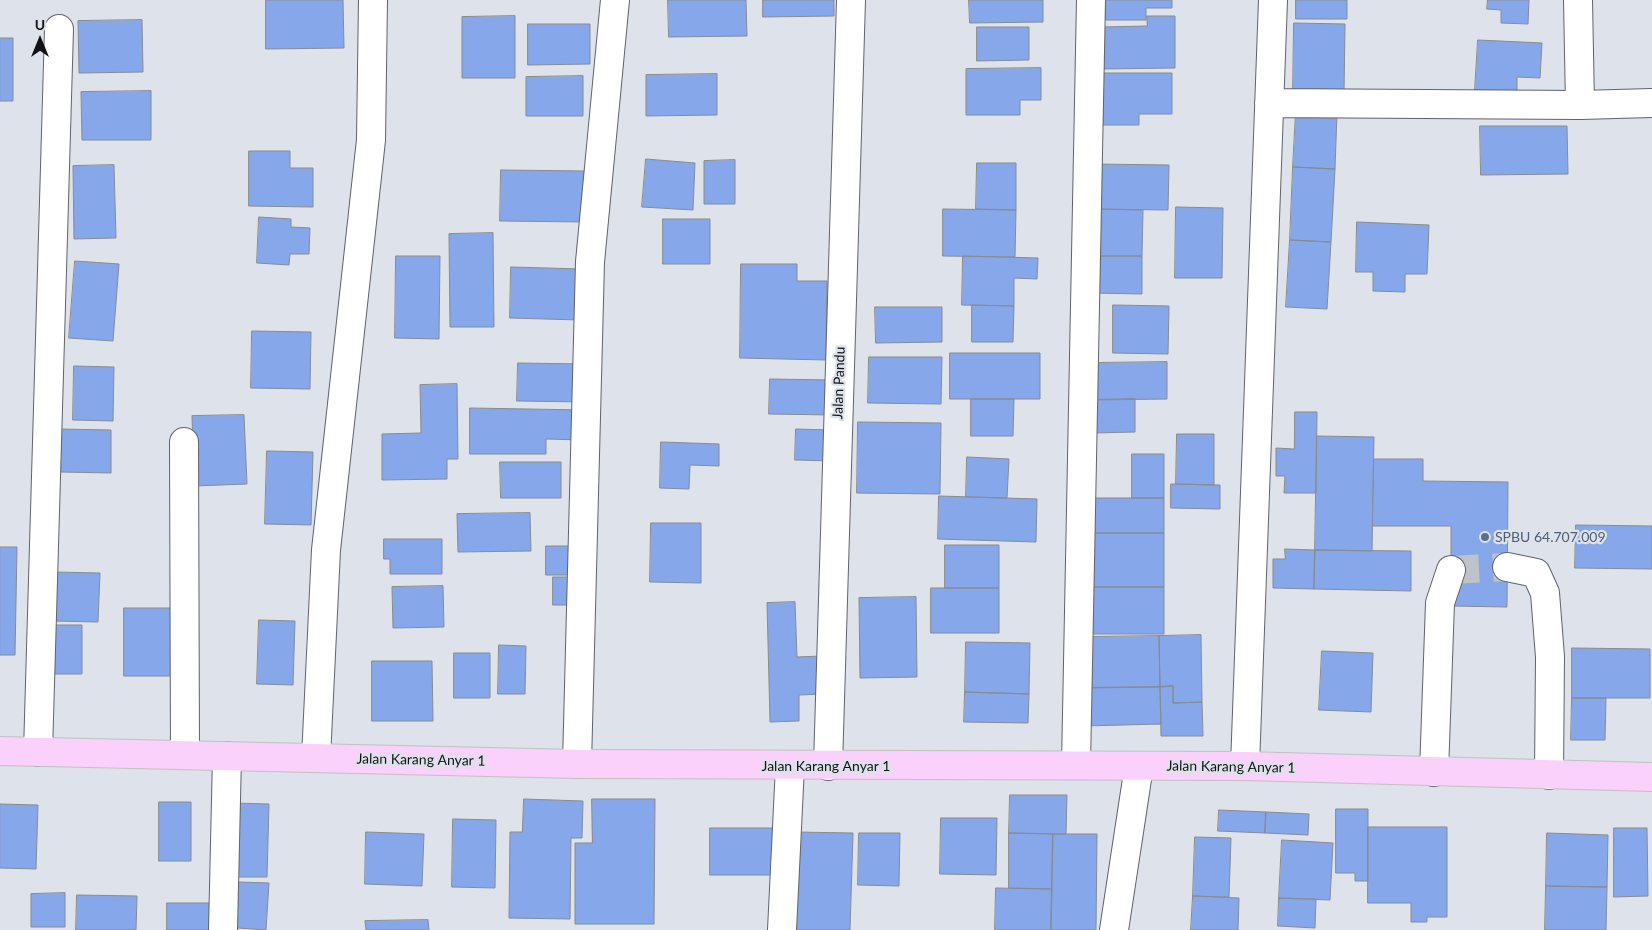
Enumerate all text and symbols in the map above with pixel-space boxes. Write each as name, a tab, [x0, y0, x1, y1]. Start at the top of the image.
north arrow	[15, 15, 65, 65]
text: U	[35, 16, 45, 33]
street label: Jalan Pandu	[829, 346, 849, 420]
place label: SPBU 64.707.009	[1495, 529, 1606, 545]
marker: SPBU 64.707.009	[1479, 531, 1491, 543]
street label: Jalan Karang Anyar 1	[356, 750, 486, 770]
street label: Jalan Karang Anyar 1	[1166, 757, 1296, 777]
street label: Jalan Karang Anyar 1	[762, 758, 890, 774]

